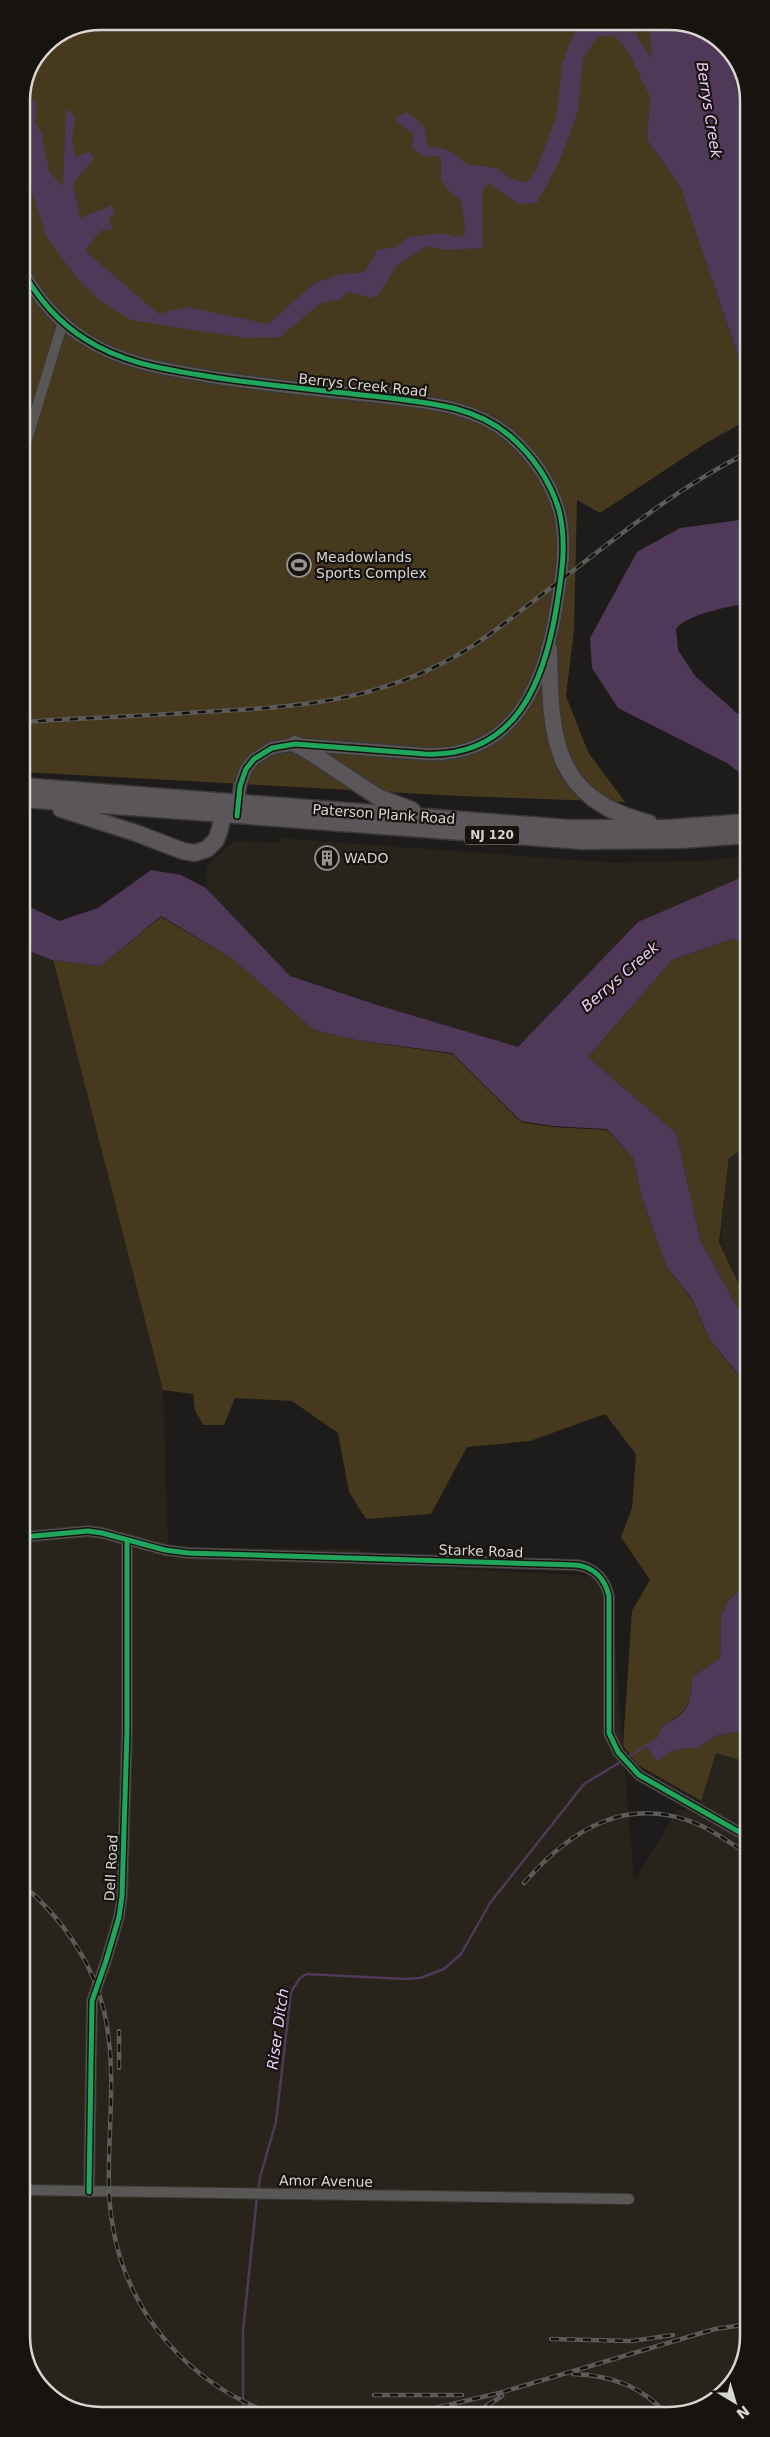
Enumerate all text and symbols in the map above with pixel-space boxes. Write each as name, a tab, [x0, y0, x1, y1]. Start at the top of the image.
water label: Berrys Creek	[693, 61, 726, 161]
street label: Berrys Creek Road	[298, 370, 428, 400]
place label: Meadowlands Sports Complex	[316, 549, 427, 581]
sports icon: Meadowlands Sports Complex	[286, 552, 312, 578]
street label: Paterson Plank Road	[312, 801, 456, 827]
road number: NJ 120	[464, 826, 520, 844]
building icon: WADO	[314, 845, 340, 871]
place label: WADO	[344, 850, 388, 866]
water label: Berrys Creek	[577, 937, 664, 1016]
street label: Starke Road	[438, 1542, 524, 1560]
street label: Dell Road	[101, 1834, 121, 1902]
water label: Riser Ditch	[263, 1987, 293, 2071]
street label: Amor Avenue	[279, 2172, 373, 2190]
north arrow	[710, 2377, 760, 2427]
text: N	[733, 2402, 753, 2422]

